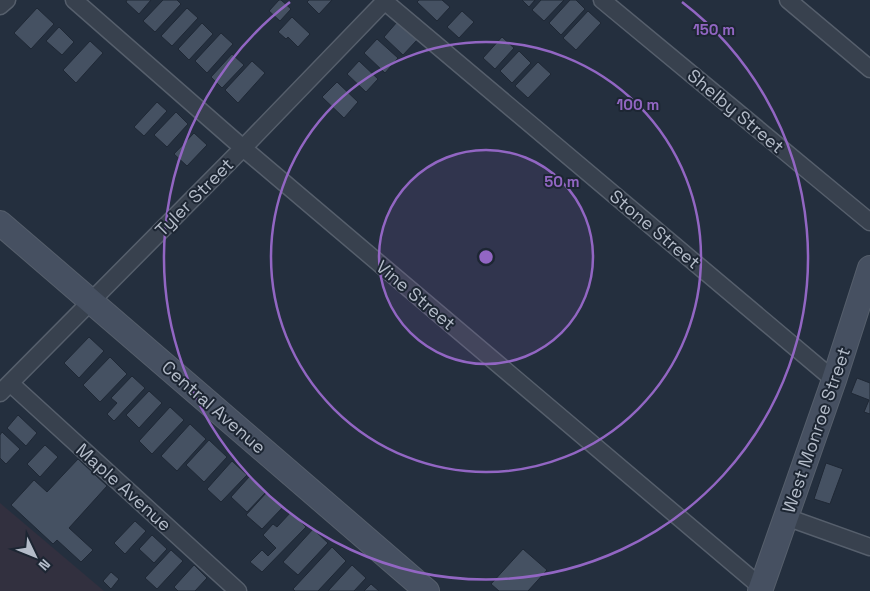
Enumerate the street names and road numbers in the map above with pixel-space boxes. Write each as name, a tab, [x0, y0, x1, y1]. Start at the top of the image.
street label: Shelby Street	[683, 64, 789, 158]
street label: Tyler Street	[150, 153, 238, 241]
street label: Stone Street	[605, 184, 705, 274]
street label: Vine Street	[372, 255, 460, 335]
street label: West Monroe Street	[777, 344, 855, 516]
street label: Central Avenue	[157, 356, 271, 458]
street label: Maple Avenue	[72, 438, 176, 536]

